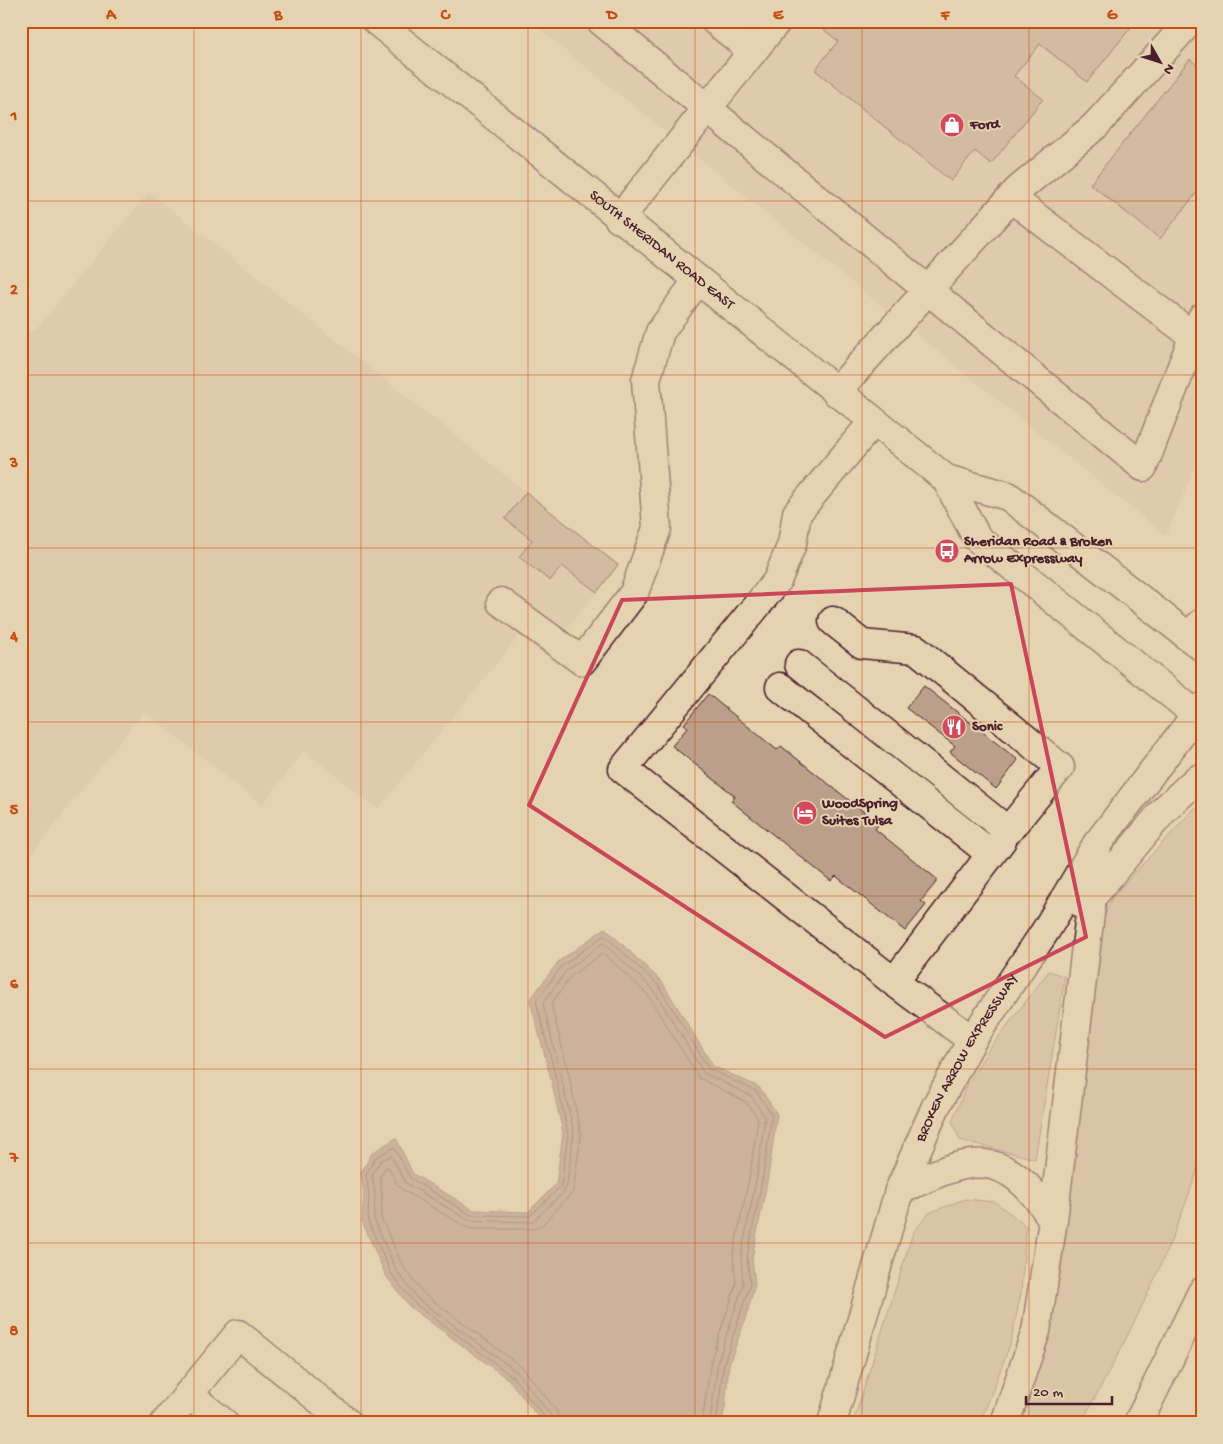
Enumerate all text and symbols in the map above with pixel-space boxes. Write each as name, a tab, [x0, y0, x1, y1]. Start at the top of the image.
text: A	[105, 7, 117, 26]
text: B	[273, 7, 283, 26]
text: C	[440, 7, 451, 26]
text: D	[605, 7, 618, 26]
text: E	[773, 7, 784, 26]
text: F	[940, 7, 951, 26]
text: G	[1107, 7, 1118, 26]
north arrow	[1136, 38, 1186, 88]
text: N	[1159, 60, 1178, 78]
text: 1	[10, 108, 17, 127]
shop icon: Ford	[939, 112, 965, 138]
place label: Ford	[969, 116, 1002, 134]
street label: SOUTH SHERIDAN ROAD EAST	[585, 187, 738, 315]
text: 2	[10, 282, 18, 301]
text: 3	[9, 455, 18, 474]
place label: Sheridan Road & Broken Arrow Expressway	[963, 533, 1113, 568]
bus stop icon: Sheridan Road & Broken Arrow Expressway	[934, 538, 960, 564]
text: 4	[9, 629, 18, 648]
restaurant icon: Sonic	[941, 714, 967, 740]
place label: Sonic	[972, 718, 1003, 736]
place label: WoodSpring Suites Tulsa	[821, 795, 898, 830]
hotel icon: WoodSpring Suites Tulsa	[792, 800, 818, 826]
text: 5	[10, 802, 19, 821]
street label: BROKEN ARROW EXPRESSWAY	[912, 971, 1022, 1146]
text: 6	[10, 976, 19, 995]
text: 7	[9, 1150, 19, 1169]
text: 8	[10, 1323, 19, 1342]
scale bar	[1026, 1374, 1112, 1406]
text: 20 m	[1033, 1384, 1063, 1402]

